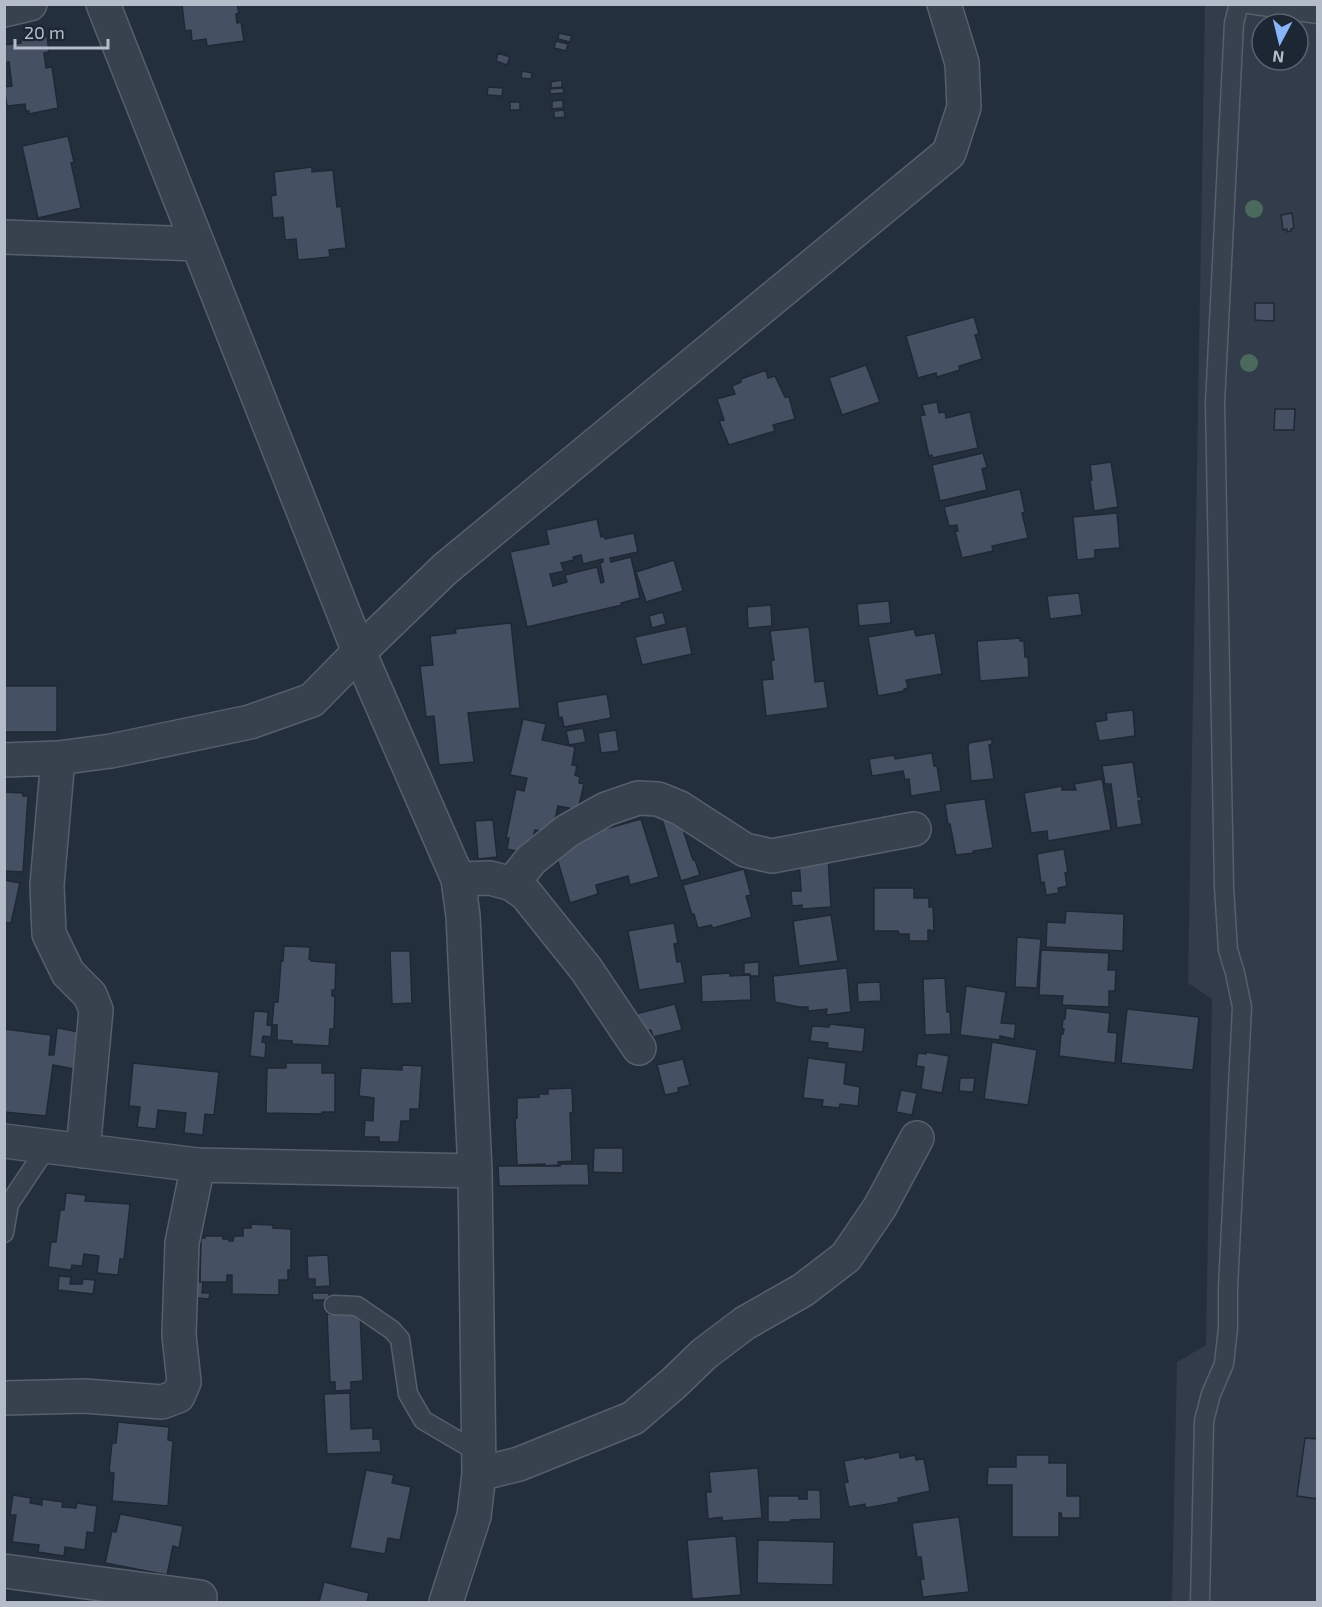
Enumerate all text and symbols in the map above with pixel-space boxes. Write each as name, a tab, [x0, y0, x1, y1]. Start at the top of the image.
scale bar	[15, 12, 108, 50]
north arrow	[1250, 12, 1310, 72]
text: 20 m	[24, 21, 65, 43]
text: N	[1271, 47, 1285, 68]

